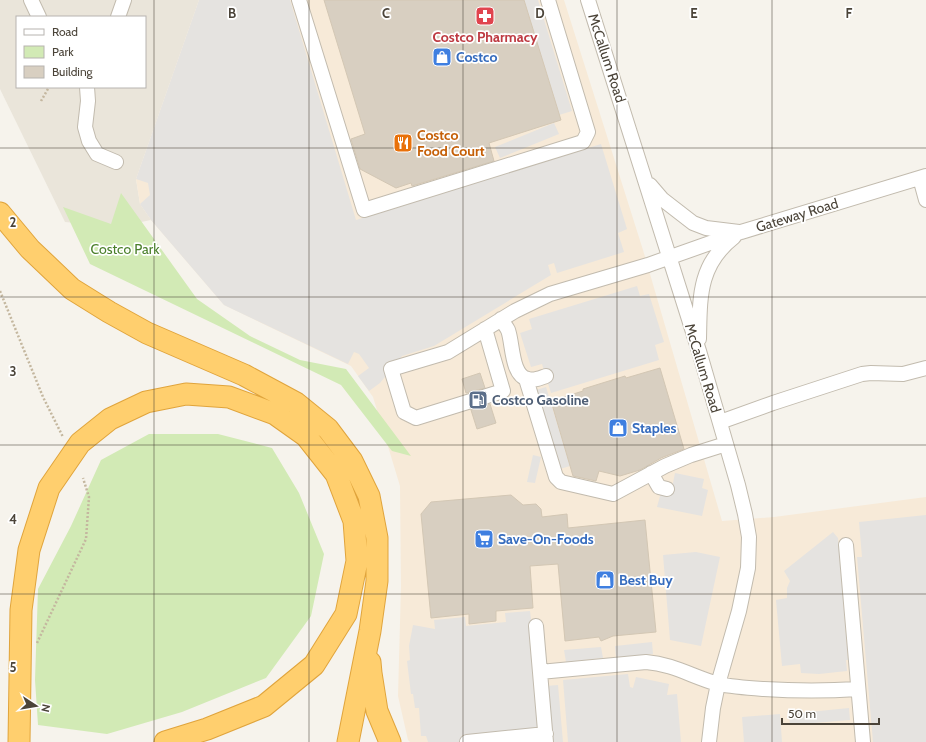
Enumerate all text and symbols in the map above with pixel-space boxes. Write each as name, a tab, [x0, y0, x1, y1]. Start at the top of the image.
text: B	[228, 5, 236, 21]
text: C	[382, 5, 390, 21]
pharmacy icon: Costco Pharmacy	[474, 5, 496, 27]
text: D	[535, 5, 545, 21]
text: E	[690, 5, 698, 21]
text: F	[846, 5, 853, 21]
street label: McCallum Road	[584, 11, 630, 105]
legend	[16, 16, 146, 88]
text: Road	[52, 24, 78, 39]
place label: Costco Pharmacy	[432, 28, 538, 46]
text: Park	[52, 44, 74, 59]
shop icon: Costco	[431, 46, 453, 68]
place label: Costco	[456, 48, 497, 66]
text: Building	[52, 64, 94, 79]
place label: Costco Food Court	[417, 126, 485, 160]
restaurant icon: Costco Food Court	[392, 132, 414, 154]
street label: Gateway Road	[754, 194, 840, 236]
text: 2	[10, 214, 17, 230]
park label: Costco Park	[91, 240, 160, 258]
street label: McCallum Road	[681, 321, 725, 415]
text: 3	[9, 363, 17, 379]
fuel station icon: Costco Gasoline	[467, 389, 489, 411]
place label: Costco Gasoline	[492, 391, 589, 409]
shop icon: Staples	[607, 417, 629, 439]
place label: Staples	[632, 419, 677, 437]
text: 4	[9, 511, 17, 527]
supermarket icon: Save-On-Foods	[473, 528, 495, 550]
place label: Save-On-Foods	[498, 530, 594, 548]
shop icon: Best Buy	[594, 569, 616, 591]
place label: Best Buy	[619, 571, 673, 589]
text: 5	[10, 659, 17, 675]
north arrow	[16, 686, 56, 726]
scale bar	[782, 700, 879, 726]
text: N	[38, 703, 53, 713]
text: 50 m	[788, 706, 816, 721]

